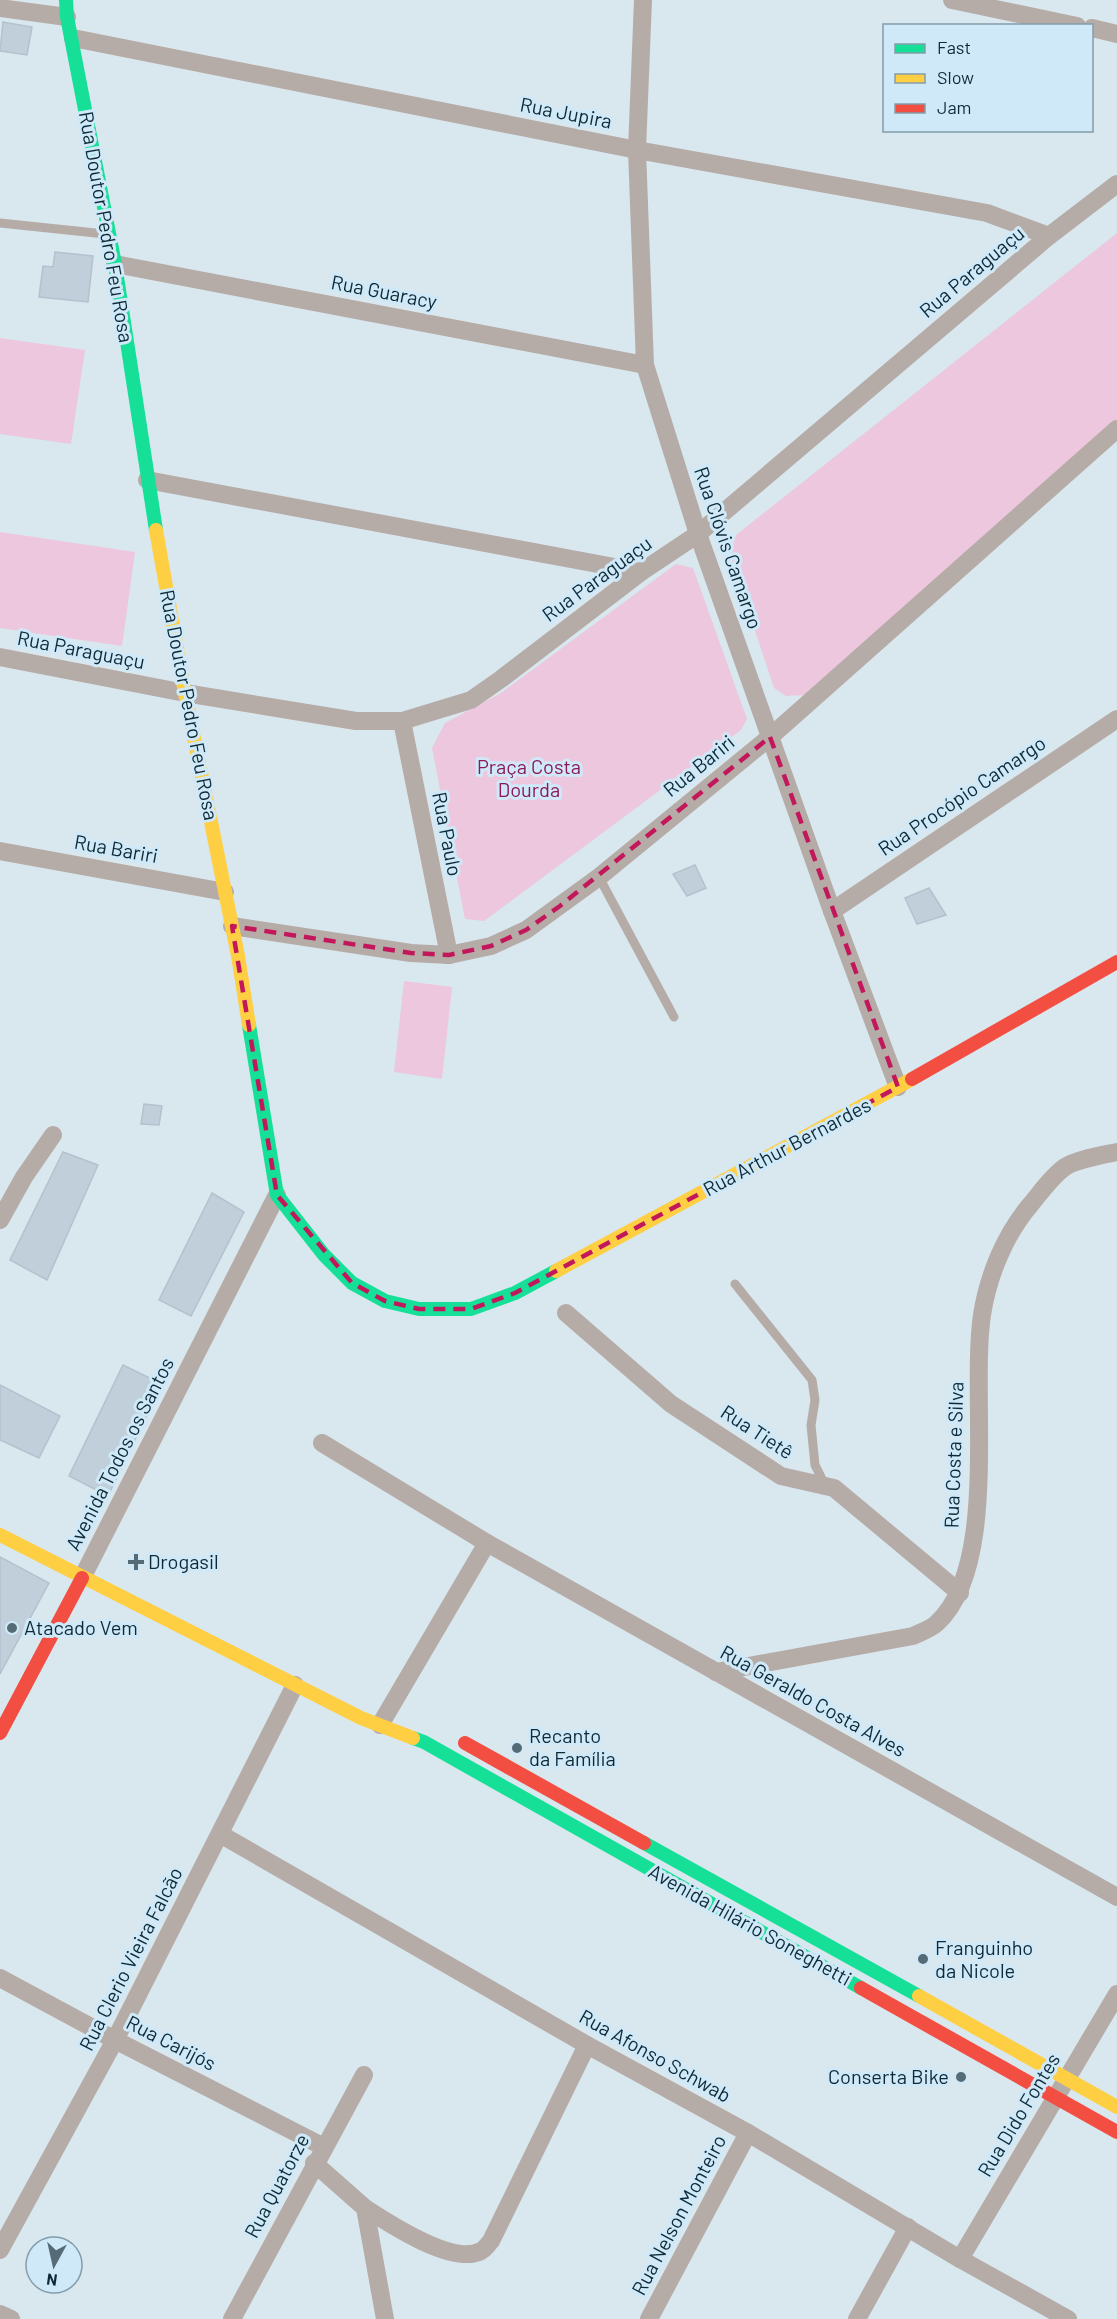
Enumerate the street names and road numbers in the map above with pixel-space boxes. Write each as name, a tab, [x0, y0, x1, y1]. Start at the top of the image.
street label: Rua Jupira	[518, 91, 614, 133]
street label: Rua Doutor Pedro Feu Rosa	[75, 109, 139, 344]
street label: Rua Paraguaçu	[914, 220, 1029, 322]
street label: Rua Guaracy	[329, 269, 439, 313]
street label: Rua Clóvis Camargo	[690, 463, 768, 632]
street label: Rua Paraguaçu	[537, 530, 656, 626]
street label: Rua Doutor Pedro Feu Rosa	[156, 588, 224, 822]
street label: Rua Paraguaçu	[15, 625, 147, 673]
street label: Rua Bariri	[658, 729, 739, 801]
street label: Rua Procópio Camargo	[873, 730, 1050, 860]
street label: Rua Paulo	[428, 790, 468, 878]
street label: Rua Bariri	[72, 829, 160, 867]
street label: Rua Arthur Bernardes	[699, 1092, 875, 1201]
street label: Avenida Todos os Santos	[60, 1353, 178, 1554]
street label: Rua Costa e Silva	[938, 1381, 968, 1529]
street label: Rua Tietê	[717, 1399, 798, 1463]
street label: Rua Geraldo Costa Alves	[717, 1639, 910, 1761]
street label: Avenida Hilário Soneghetti	[645, 1858, 856, 1990]
street label: Rua Clerio Vieira Falcão	[73, 1863, 187, 2054]
street label: Rua Afonso Schwab	[576, 2004, 735, 2107]
street label: Rua Carijós	[123, 2009, 220, 2075]
street label: Rua Dido Fontes	[972, 2048, 1064, 2181]
street label: Rua Quatorze	[239, 2129, 314, 2242]
street label: Rua Nelson Monteiro	[626, 2130, 731, 2299]

